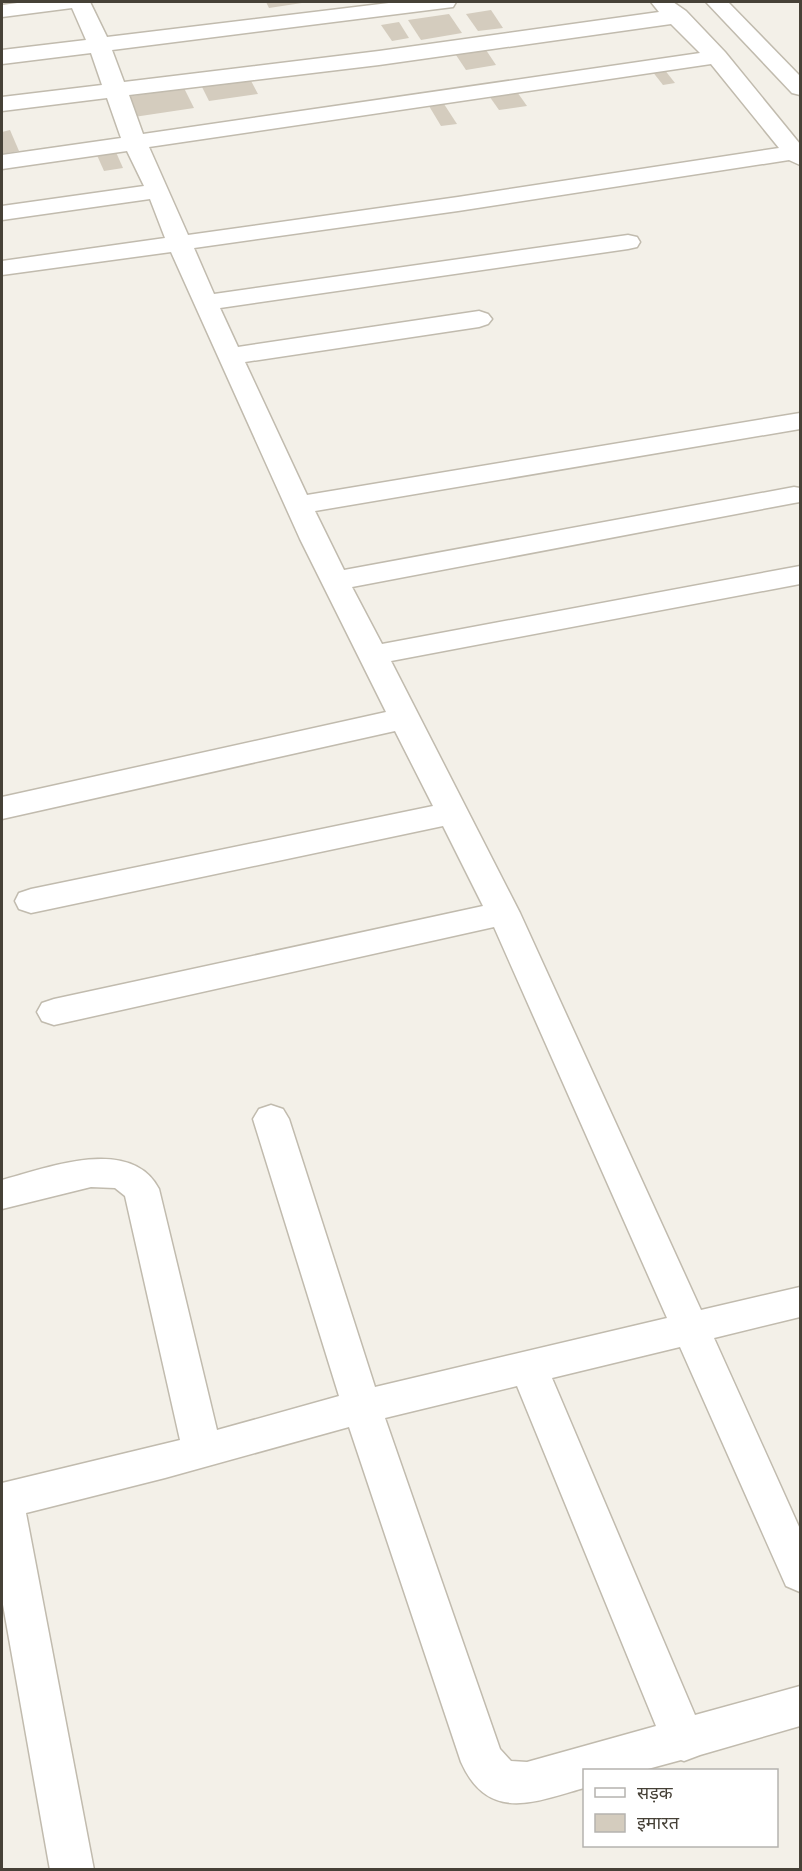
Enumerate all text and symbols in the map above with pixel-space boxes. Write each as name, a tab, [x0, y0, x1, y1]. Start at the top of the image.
legend	[583, 1769, 778, 1847]
text: सड़क	[637, 1781, 674, 1804]
text: इमारत	[637, 1811, 680, 1834]

